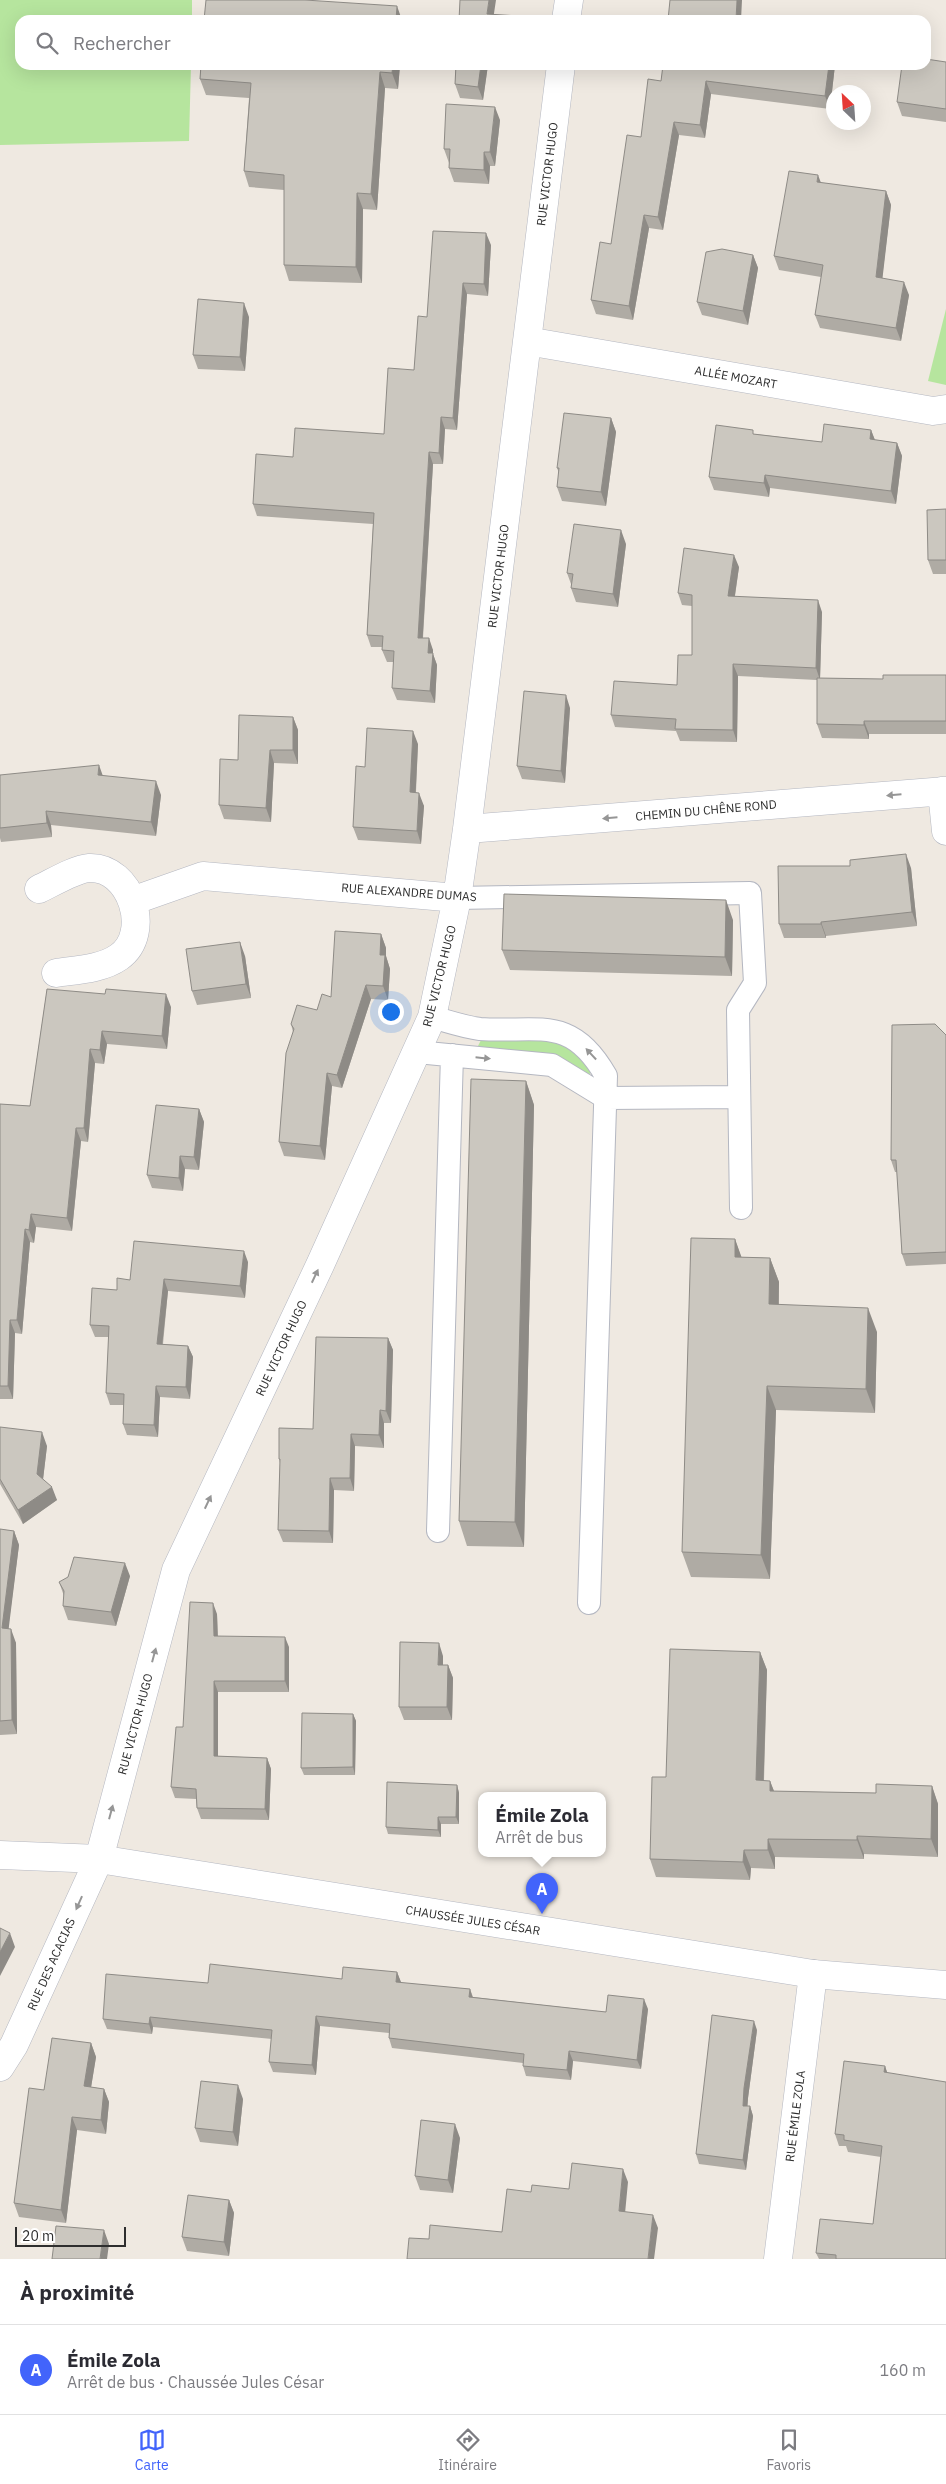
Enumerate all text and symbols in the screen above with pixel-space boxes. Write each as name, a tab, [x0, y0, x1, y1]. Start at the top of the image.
search box	[15, 15, 931, 70]
icon: search	[33, 29, 61, 57]
text: Rechercher	[73, 31, 171, 55]
north arrow	[826, 85, 871, 130]
street label: RUE VICTOR HUGO	[533, 121, 561, 227]
street label: ALLÉE MOZART	[694, 362, 779, 392]
street label: RUE VICTOR HUGO	[484, 523, 512, 629]
one-way arrow	[885, 791, 901, 799]
street label: CHEMIN DU CHÊNE ROND	[635, 796, 777, 824]
one-way arrow	[601, 814, 617, 822]
street label: RUE ALEXANDRE DUMAS	[341, 880, 477, 904]
street label: RUE VICTOR HUGO	[419, 924, 459, 1028]
your location	[378, 999, 404, 1025]
one-way arrow	[585, 1048, 597, 1060]
one-way arrow	[475, 1055, 491, 1063]
one-way arrow	[311, 1269, 319, 1283]
street label: RUE VICTOR HUGO	[252, 1298, 310, 1398]
one-way arrow	[204, 1495, 212, 1509]
one-way arrow	[150, 1647, 158, 1662]
street label: RUE VICTOR HUGO	[114, 1672, 156, 1776]
popup	[478, 1792, 606, 1857]
text: Émile Zola	[495, 1803, 589, 1827]
one-way arrow	[108, 1804, 116, 1819]
text: Arrêt de bus	[495, 1827, 583, 1847]
pin: A	[526, 1873, 558, 1914]
one-way arrow	[74, 1896, 82, 1910]
street label: CHAUSSÉE JULES CÉSAR	[405, 1902, 542, 1938]
street label: RUE DES ACACIAS	[24, 1915, 78, 2013]
street label: RUE ÉMILE ZOLA	[782, 2069, 808, 2163]
scale bar	[15, 2224, 126, 2247]
text: 20 m	[22, 2227, 54, 2245]
text: À proximité	[20, 2278, 134, 2306]
text: Émile Zola	[67, 2348, 161, 2372]
text: A	[31, 2360, 41, 2380]
text: 160 m	[879, 2360, 926, 2380]
text: Arrêt de bus · Chaussée Jules César	[67, 2372, 324, 2392]
tab: Carte	[135, 2426, 169, 2474]
tab: Itinéraire	[438, 2426, 497, 2474]
tab: Favoris	[766, 2426, 811, 2474]

